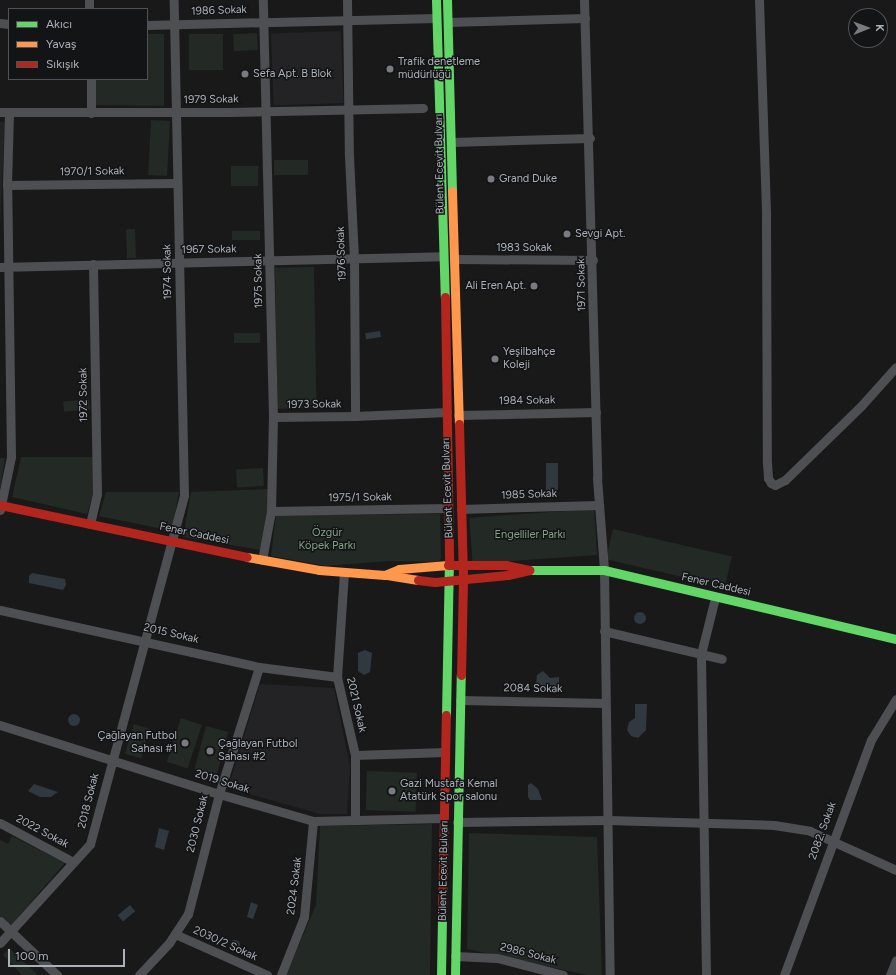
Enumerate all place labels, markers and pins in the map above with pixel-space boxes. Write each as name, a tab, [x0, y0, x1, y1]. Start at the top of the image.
place label: Trafik denetleme müdürlüğü	[398, 56, 480, 82]
marker: Trafik denetleme müdürlüğü	[385, 64, 395, 74]
place label: Sefa Apt. B Blok	[253, 67, 332, 81]
marker: Sefa Apt. B Blok	[240, 69, 250, 79]
place label: Grand Duke	[499, 172, 557, 186]
marker: Grand Duke	[486, 174, 496, 184]
place label: Sevgi Apt.	[575, 227, 625, 241]
marker: Sevgi Apt.	[562, 229, 572, 239]
place label: Ali Eren Apt.	[465, 279, 526, 293]
marker: Ali Eren Apt.	[529, 281, 539, 291]
place label: Yeşilbahçe Koleji	[503, 346, 555, 372]
marker: Yeşilbahçe Koleji	[490, 354, 500, 364]
place label: Çağlayan Futbol Sahası #1	[98, 730, 177, 756]
marker: Çağlayan Futbol Sahası #1	[180, 738, 190, 748]
place label: Çağlayan Futbol Sahası #2	[218, 738, 297, 764]
marker: Çağlayan Futbol Sahası #2	[205, 746, 215, 756]
place label: Gazi Mustafa Kemal Atatürk Spor salonu	[400, 778, 497, 804]
marker: Gazi Mustafa Kemal Atatürk Spor salonu	[387, 786, 397, 796]

